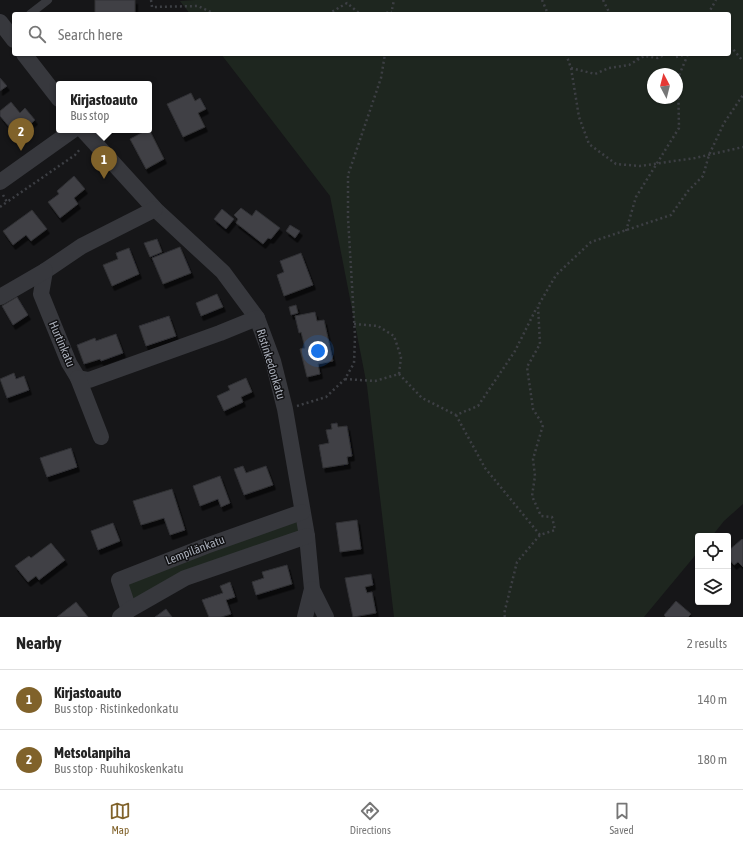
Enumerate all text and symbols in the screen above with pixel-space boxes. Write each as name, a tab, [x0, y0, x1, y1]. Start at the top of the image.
search box	[12, 12, 731, 56]
icon: search	[26, 23, 48, 45]
text: Search here	[58, 26, 123, 43]
north arrow	[647, 68, 683, 104]
popup	[56, 81, 152, 133]
text: Kirjastoauto	[70, 91, 138, 108]
text: Bus stop	[70, 108, 109, 123]
pin: 2	[8, 118, 34, 151]
pin: 1	[91, 146, 117, 179]
street label: Hurtinkatu	[46, 319, 78, 369]
street label: Ristinkedonkatu	[254, 327, 288, 401]
your location	[308, 341, 328, 361]
street label: Lempilänkatu	[164, 532, 227, 568]
map controls	[695, 533, 731, 605]
button: locate	[695, 533, 731, 569]
button: layers	[695, 569, 731, 605]
text: Nearby	[16, 633, 62, 653]
text: 2 results	[687, 636, 727, 651]
text: Kirjastoauto	[54, 684, 122, 701]
text: 1	[26, 692, 32, 707]
text: 140 m	[698, 692, 727, 707]
text: Bus stop · Ristinkedonkatu	[54, 701, 178, 716]
text: Metsolanpiha	[54, 744, 131, 761]
text: 2	[26, 752, 32, 767]
text: 180 m	[698, 752, 727, 767]
text: Bus stop · Ruuhikoskenkatu	[54, 761, 184, 776]
tab: Map	[109, 800, 131, 836]
tab: Directions	[350, 800, 391, 836]
tab: Saved	[609, 800, 634, 836]

